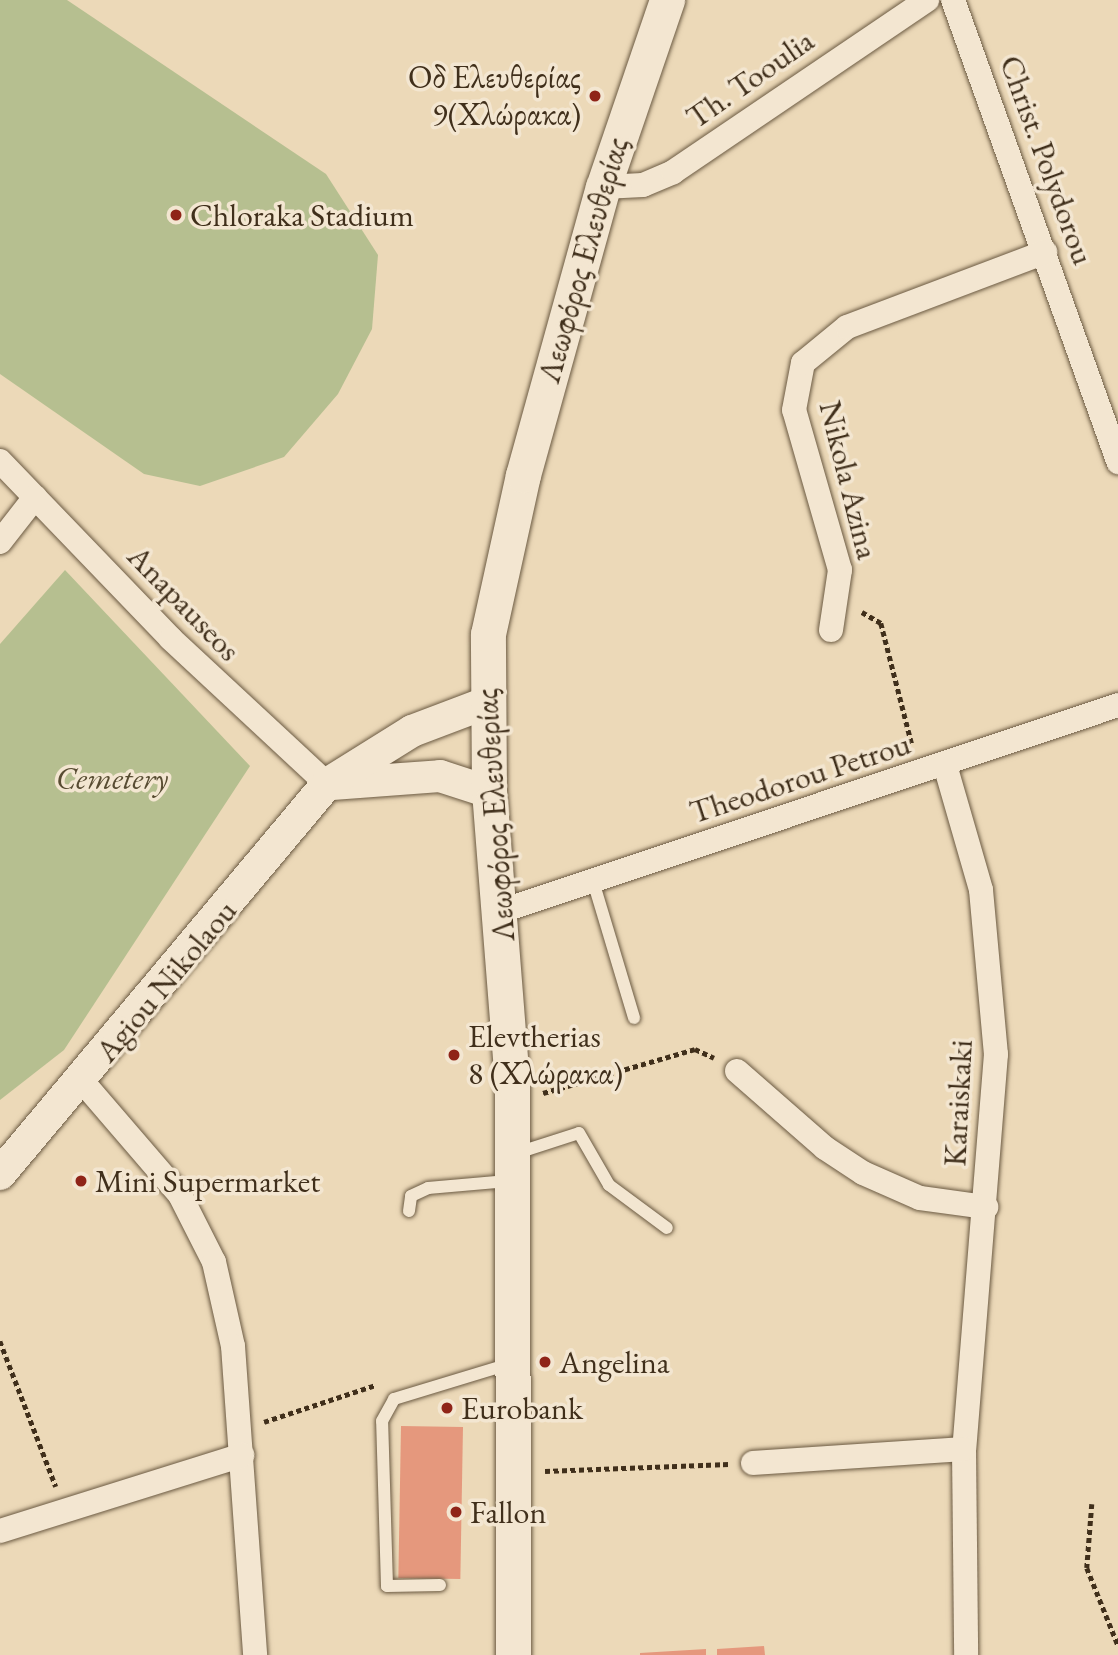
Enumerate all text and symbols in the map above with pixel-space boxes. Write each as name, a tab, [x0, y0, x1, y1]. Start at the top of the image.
street label: Th. Tooulia	[679, 21, 821, 137]
street label: Christ. Polydorou	[991, 50, 1103, 270]
place label: Οδ Ελευθερίας 9(Χλώρακα)	[408, 59, 581, 134]
marker: Οδ Ελευθερίας 9(Χλώρακα)	[587, 88, 603, 104]
street label: Λεωφόρος Ελευθερίας	[530, 133, 636, 387]
place label: Chloraka Stadium	[190, 196, 414, 234]
marker: Chloraka Stadium	[168, 207, 184, 223]
street label: Nikola Azina	[811, 397, 887, 563]
street label: Anapauseos	[119, 537, 249, 669]
street label: Λεωφόρος Ελευθερίας	[467, 687, 523, 943]
street label: Theodorou Petrou	[685, 724, 915, 832]
park label: Cemetery	[56, 759, 168, 797]
street label: Agiou Nikolaou	[87, 892, 245, 1070]
place label: Elevtherias 8 (Χλώρακα)	[468, 1018, 623, 1093]
street label: Karaiskaki	[936, 1039, 980, 1167]
marker: Elevtherias 8 (Χλώρακα)	[446, 1047, 462, 1063]
place label: Mini Supermarket	[95, 1162, 320, 1200]
marker: Mini Supermarket	[73, 1173, 89, 1189]
place label: Angelina	[559, 1343, 670, 1381]
marker: Angelina	[537, 1354, 553, 1370]
place label: Eurobank	[461, 1389, 583, 1427]
marker: Eurobank	[439, 1400, 455, 1416]
place label: Fallon	[470, 1493, 546, 1531]
marker: Fallon	[448, 1504, 464, 1520]

